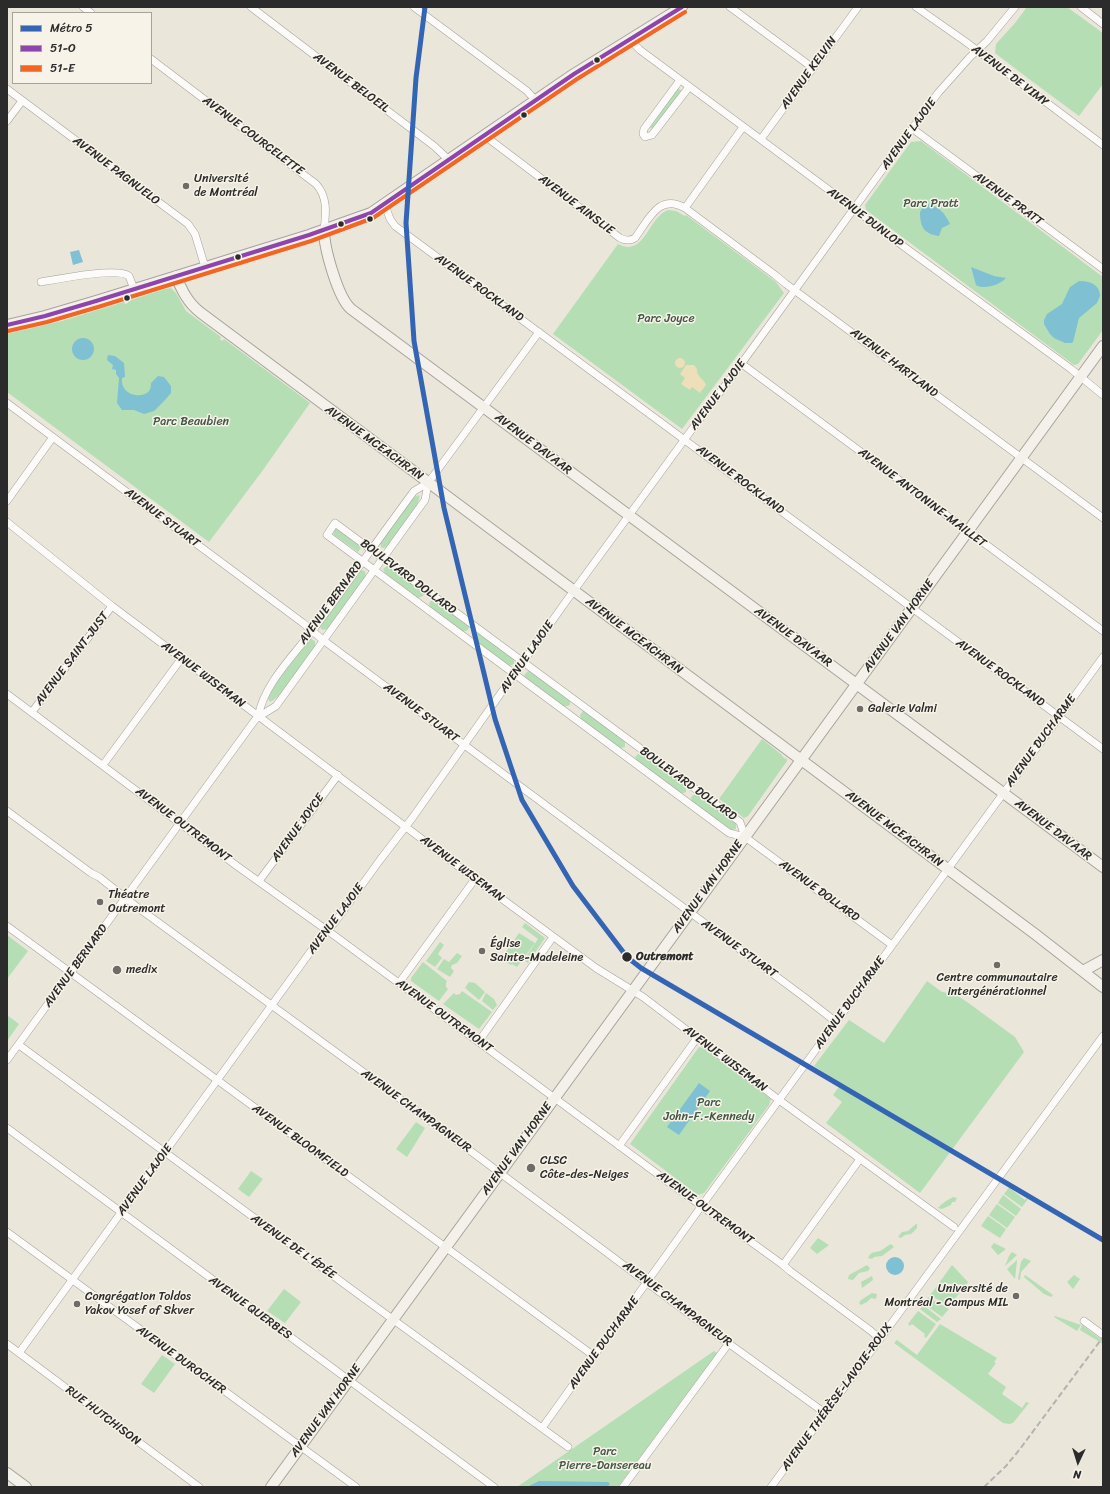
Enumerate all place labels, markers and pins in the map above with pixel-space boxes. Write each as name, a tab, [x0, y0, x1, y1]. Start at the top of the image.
unlabelled marker	[592, 55, 602, 65]
unlabelled marker	[519, 110, 529, 120]
place label: Université de Montréal	[194, 172, 258, 200]
marker: Université de Montréal	[181, 181, 191, 191]
unlabelled marker	[365, 214, 375, 224]
unlabelled marker	[336, 219, 346, 229]
unlabelled marker	[233, 252, 243, 262]
unlabelled marker	[122, 293, 132, 303]
place label: Galerie Valmi	[868, 702, 937, 716]
marker: Galerie Valmi	[855, 704, 865, 714]
place label: Théatre Outremont	[108, 888, 165, 916]
marker: Théatre Outremont	[95, 897, 105, 907]
place label: Église Sainte-Madeleine	[490, 937, 583, 965]
marker: Église Sainte-Madeleine	[477, 946, 487, 956]
marker: Outremont	[620, 950, 634, 964]
place label: Outremont	[636, 950, 693, 964]
marker: Centre communautaire intergénérationnel	[992, 960, 1002, 970]
place label: medix	[126, 963, 157, 977]
marker: medix	[111, 964, 123, 976]
place label: Centre communautaire intergénérationnel	[936, 971, 1058, 999]
place label: CLSC Côte-des-Neiges	[540, 1154, 629, 1182]
marker: CLSC Côte-des-Neiges	[525, 1162, 537, 1174]
place label: Université de Montréal - Campus MIL	[884, 1282, 1008, 1310]
place label: Congrégation Toldos Yakov Yosef of Skver	[85, 1290, 194, 1318]
marker: Université de Montréal - Campus MIL	[1011, 1291, 1021, 1301]
marker: Congrégation Toldos Yakov Yosef of Skver	[72, 1299, 82, 1309]

